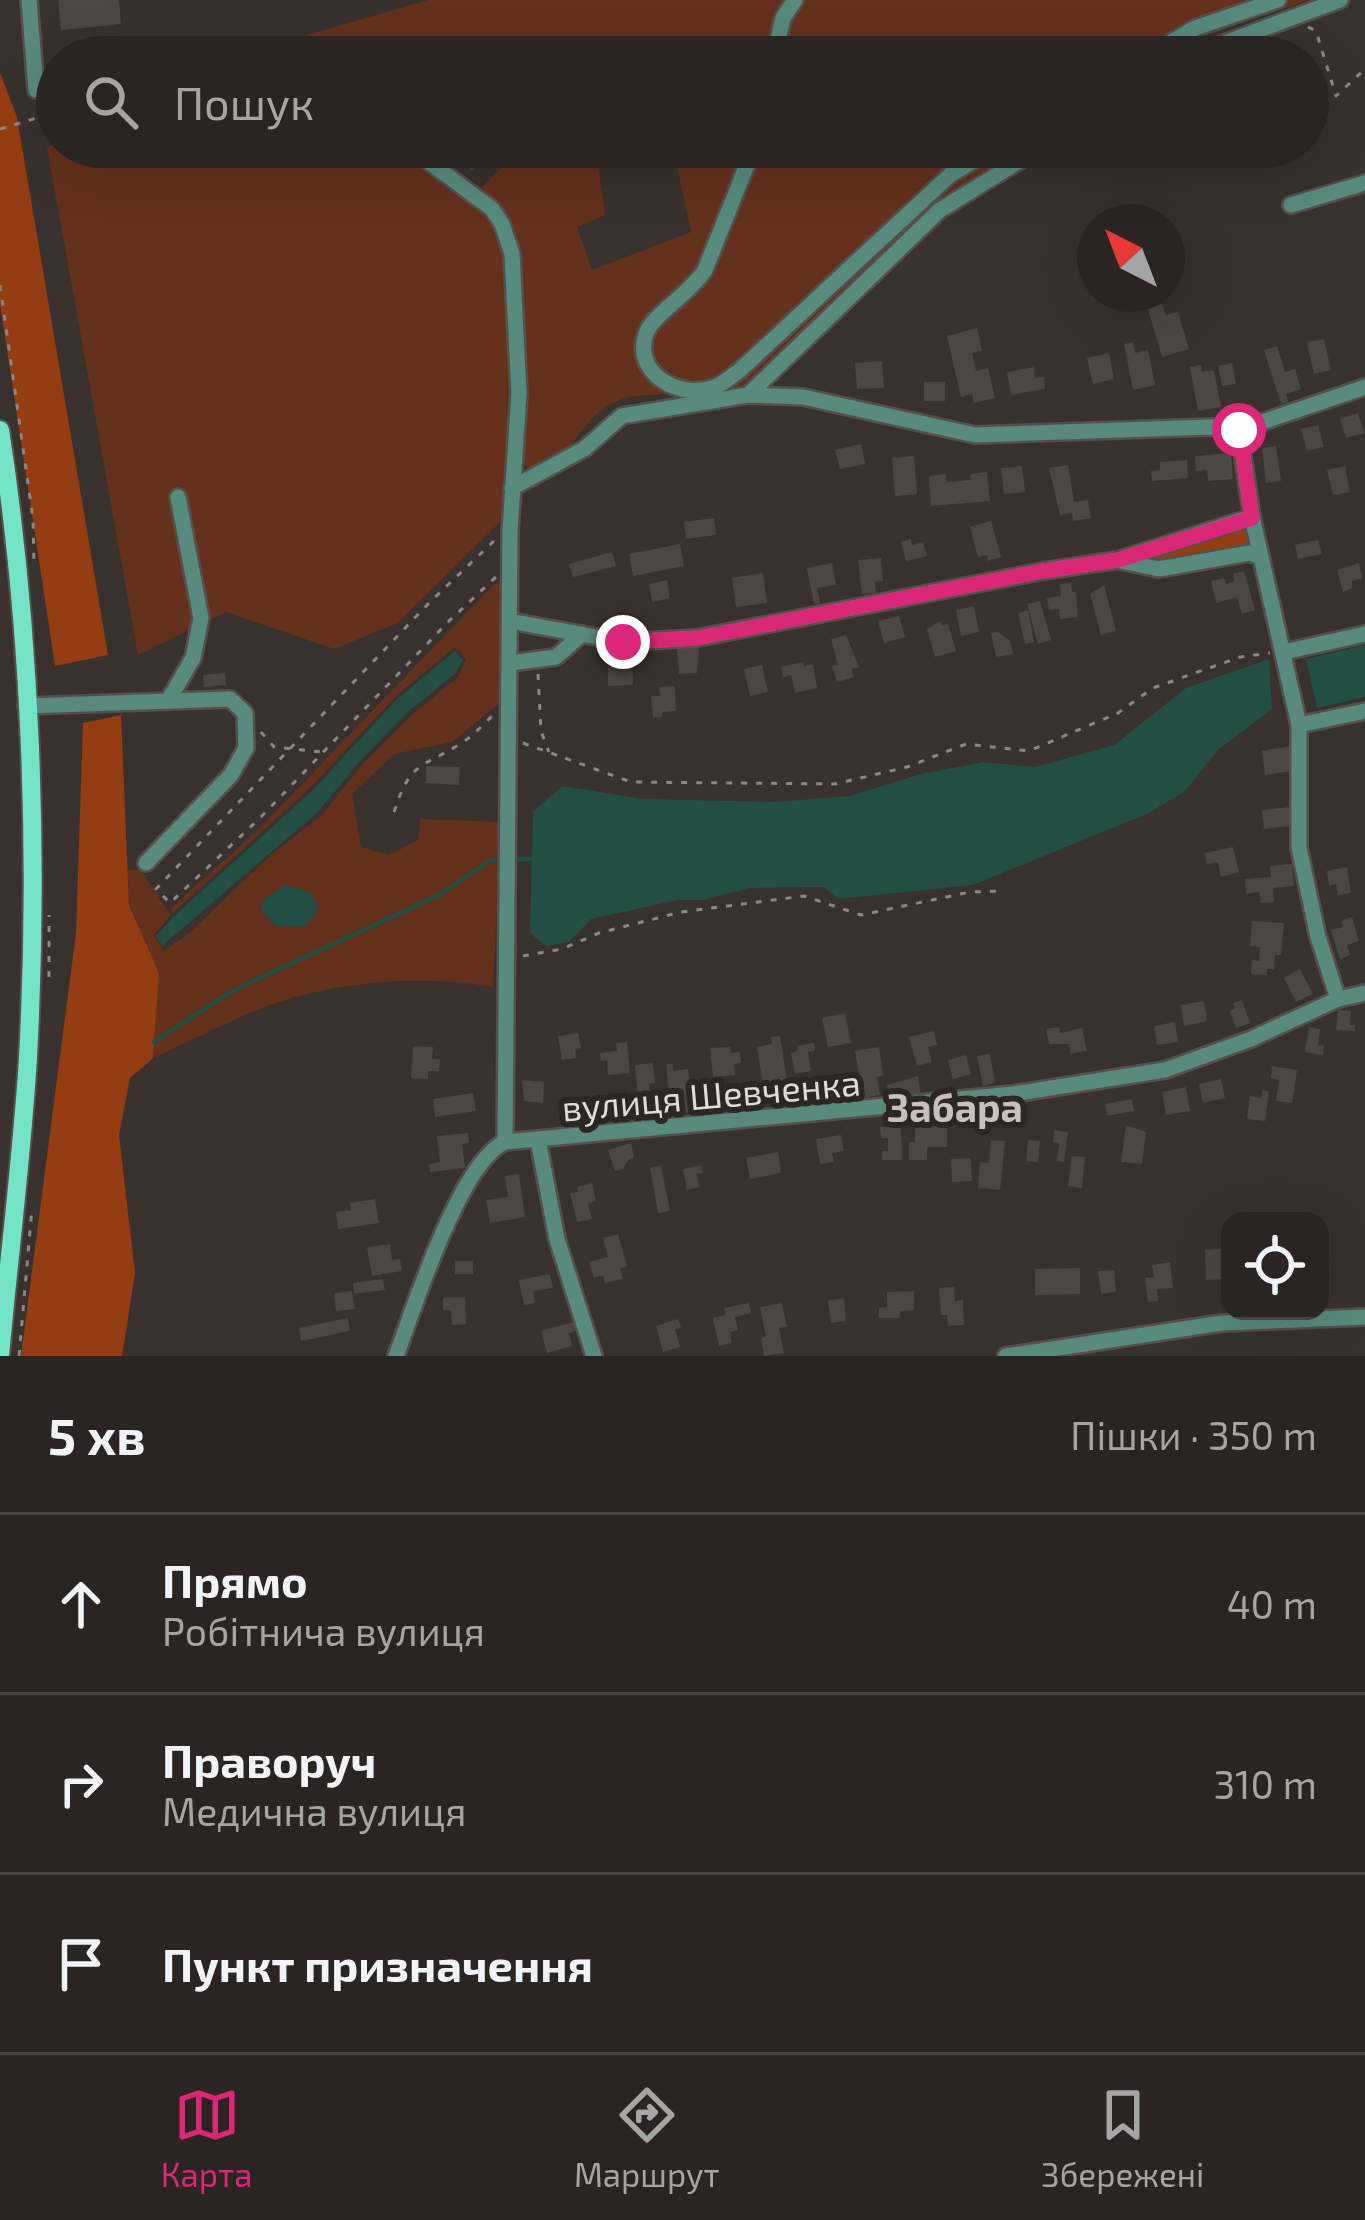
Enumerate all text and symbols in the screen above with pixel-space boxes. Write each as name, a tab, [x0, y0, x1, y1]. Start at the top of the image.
search box	[36, 36, 1329, 168]
icon: search	[78, 69, 144, 135]
text: Пошук	[174, 75, 314, 129]
north arrow	[1077, 204, 1185, 312]
route start	[1212, 403, 1266, 457]
route end	[596, 615, 650, 669]
street label: вулиця Шевченка	[560, 1060, 862, 1129]
district label: Забара	[887, 1083, 1023, 1130]
map controls	[1221, 1212, 1329, 1320]
button: locate	[1221, 1212, 1329, 1320]
text: 5 хв	[48, 1404, 145, 1465]
text: Пішки · 350 m	[1070, 1411, 1317, 1458]
text: Прямо	[162, 1553, 308, 1607]
icon: ahead	[48, 1571, 114, 1637]
text: 40 m	[1227, 1580, 1317, 1627]
text: Робітнича вулиця	[162, 1607, 485, 1654]
text: Праворуч	[162, 1733, 376, 1787]
icon: right	[48, 1751, 114, 1817]
text: 310 m	[1213, 1760, 1317, 1807]
text: Медична вулиця	[162, 1787, 466, 1834]
icon: arrive	[48, 1931, 114, 1997]
text: Пункт призначення	[162, 1937, 593, 1991]
tab: Карта	[161, 2082, 252, 2194]
tab: Маршрут	[574, 2082, 720, 2194]
tab: Збережені	[1041, 2082, 1204, 2194]

